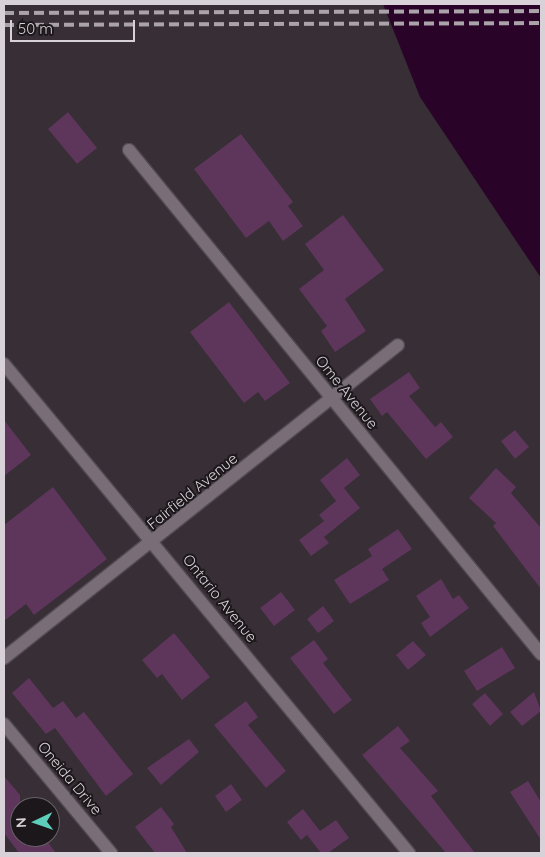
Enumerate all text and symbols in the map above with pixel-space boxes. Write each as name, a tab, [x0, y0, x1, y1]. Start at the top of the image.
scale bar	[12, 10, 138, 42]
text: 50 m	[18, 19, 53, 38]
street label: Ome Avenue	[312, 352, 382, 432]
street label: Fairfield Avenue	[143, 449, 241, 533]
street label: Ontario Avenue	[179, 550, 261, 646]
street label: Oneida Drive	[34, 738, 106, 818]
north arrow	[10, 797, 60, 847]
text: N	[12, 817, 30, 828]

